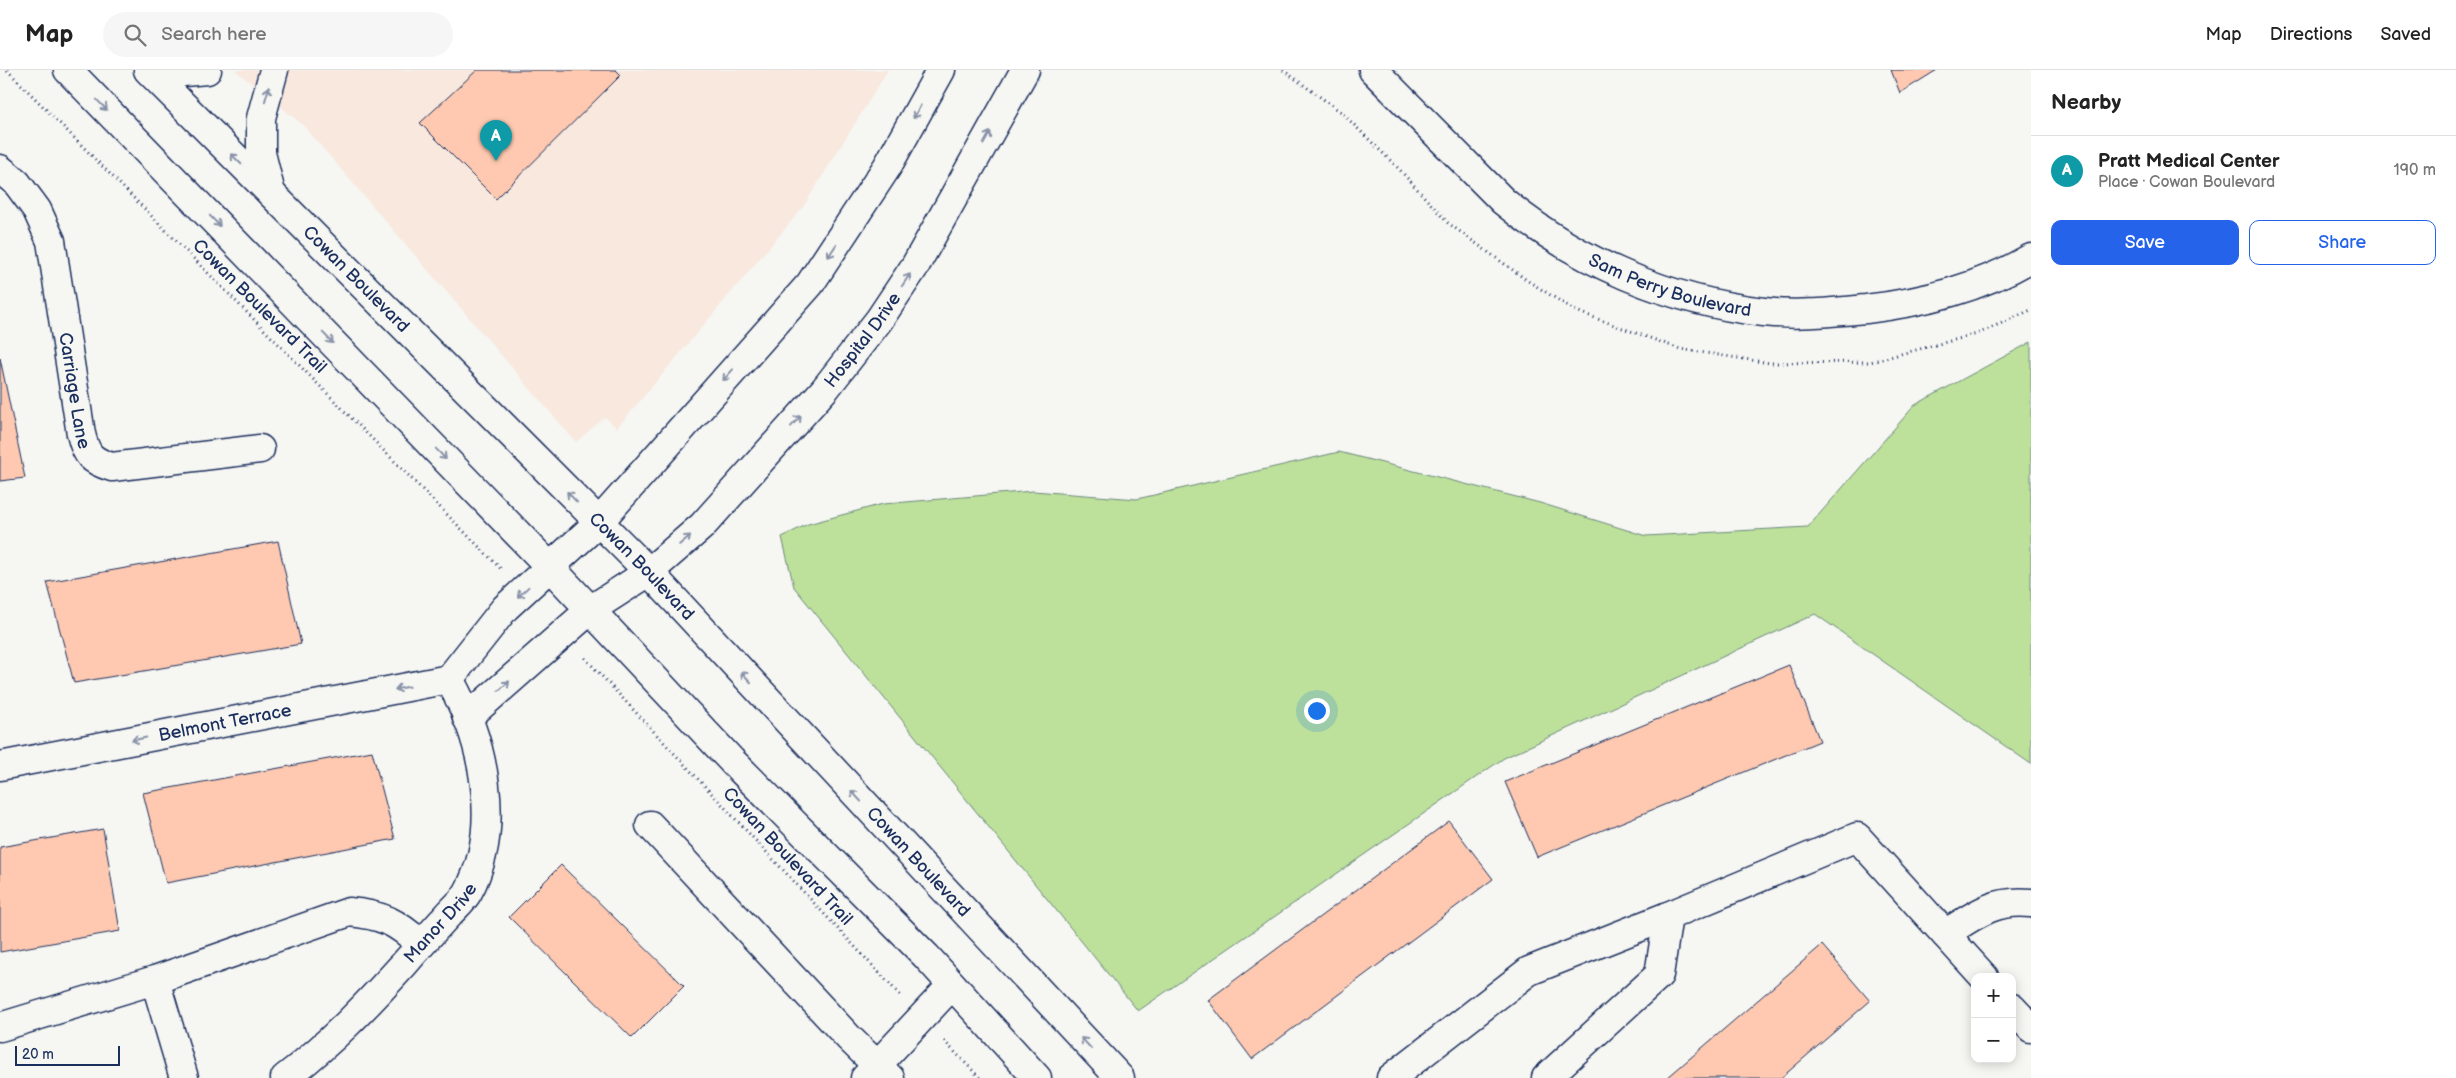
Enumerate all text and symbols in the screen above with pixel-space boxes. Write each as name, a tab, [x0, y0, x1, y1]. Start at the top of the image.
search box	[103, 12, 453, 57]
text: Map	[25, 20, 73, 49]
icon: search	[121, 21, 149, 49]
text: Search here	[161, 23, 267, 46]
text: Map	[2206, 24, 2242, 45]
text: Directions	[2270, 24, 2352, 45]
text: Saved	[2380, 24, 2431, 45]
one-way arrow	[263, 86, 273, 102]
text: Nearby	[2051, 90, 2121, 115]
one-way arrow	[95, 99, 108, 111]
one-way arrow	[912, 105, 922, 119]
pin: A	[480, 120, 512, 161]
one-way arrow	[982, 132, 992, 146]
text: Pratt Medical Center	[2098, 150, 2280, 173]
one-way arrow	[231, 153, 243, 165]
text: A	[2062, 161, 2072, 180]
text: 190 m	[2394, 161, 2436, 180]
text: Place · Cowan Boulevard	[2098, 173, 2275, 192]
one-way arrow	[209, 215, 221, 228]
button: Save	[2051, 220, 2239, 265]
button: Share	[2249, 220, 2436, 265]
street label: Cowan Boulevard	[298, 221, 414, 337]
street label: Cowan Boulevard Trail	[188, 235, 331, 378]
one-way arrow	[827, 243, 837, 257]
street label: Sam Perry Boulevard	[1585, 250, 1753, 321]
one-way arrow	[902, 273, 912, 287]
street label: Hospital Drive	[820, 288, 905, 392]
street label: Carriage Lane	[54, 331, 95, 452]
one-way arrow	[322, 331, 334, 344]
one-way arrow	[722, 369, 734, 382]
one-way arrow	[790, 415, 802, 428]
one-way arrow	[435, 448, 447, 460]
one-way arrow	[566, 491, 578, 503]
street label: Cowan Boulevard	[584, 508, 698, 625]
one-way arrow	[679, 535, 692, 546]
one-way arrow	[517, 586, 530, 597]
one-way arrow	[740, 670, 752, 683]
one-way arrow	[497, 680, 510, 692]
one-way arrow	[394, 684, 410, 693]
your location	[1304, 698, 1330, 724]
street label: Belmont Terrace	[157, 700, 293, 746]
one-way arrow	[131, 735, 147, 744]
street label: Cowan Boulevard Trail	[718, 783, 857, 930]
one-way arrow	[850, 790, 862, 802]
street label: Cowan Boulevard	[862, 803, 974, 921]
street label: Manor Drive	[400, 880, 482, 968]
map controls	[1971, 973, 2016, 1063]
button: +	[1971, 973, 2016, 1018]
button: −	[1971, 1018, 2016, 1063]
one-way arrow	[1080, 1036, 1092, 1049]
scale bar	[15, 1043, 120, 1066]
text: 20 m	[22, 1046, 54, 1063]

